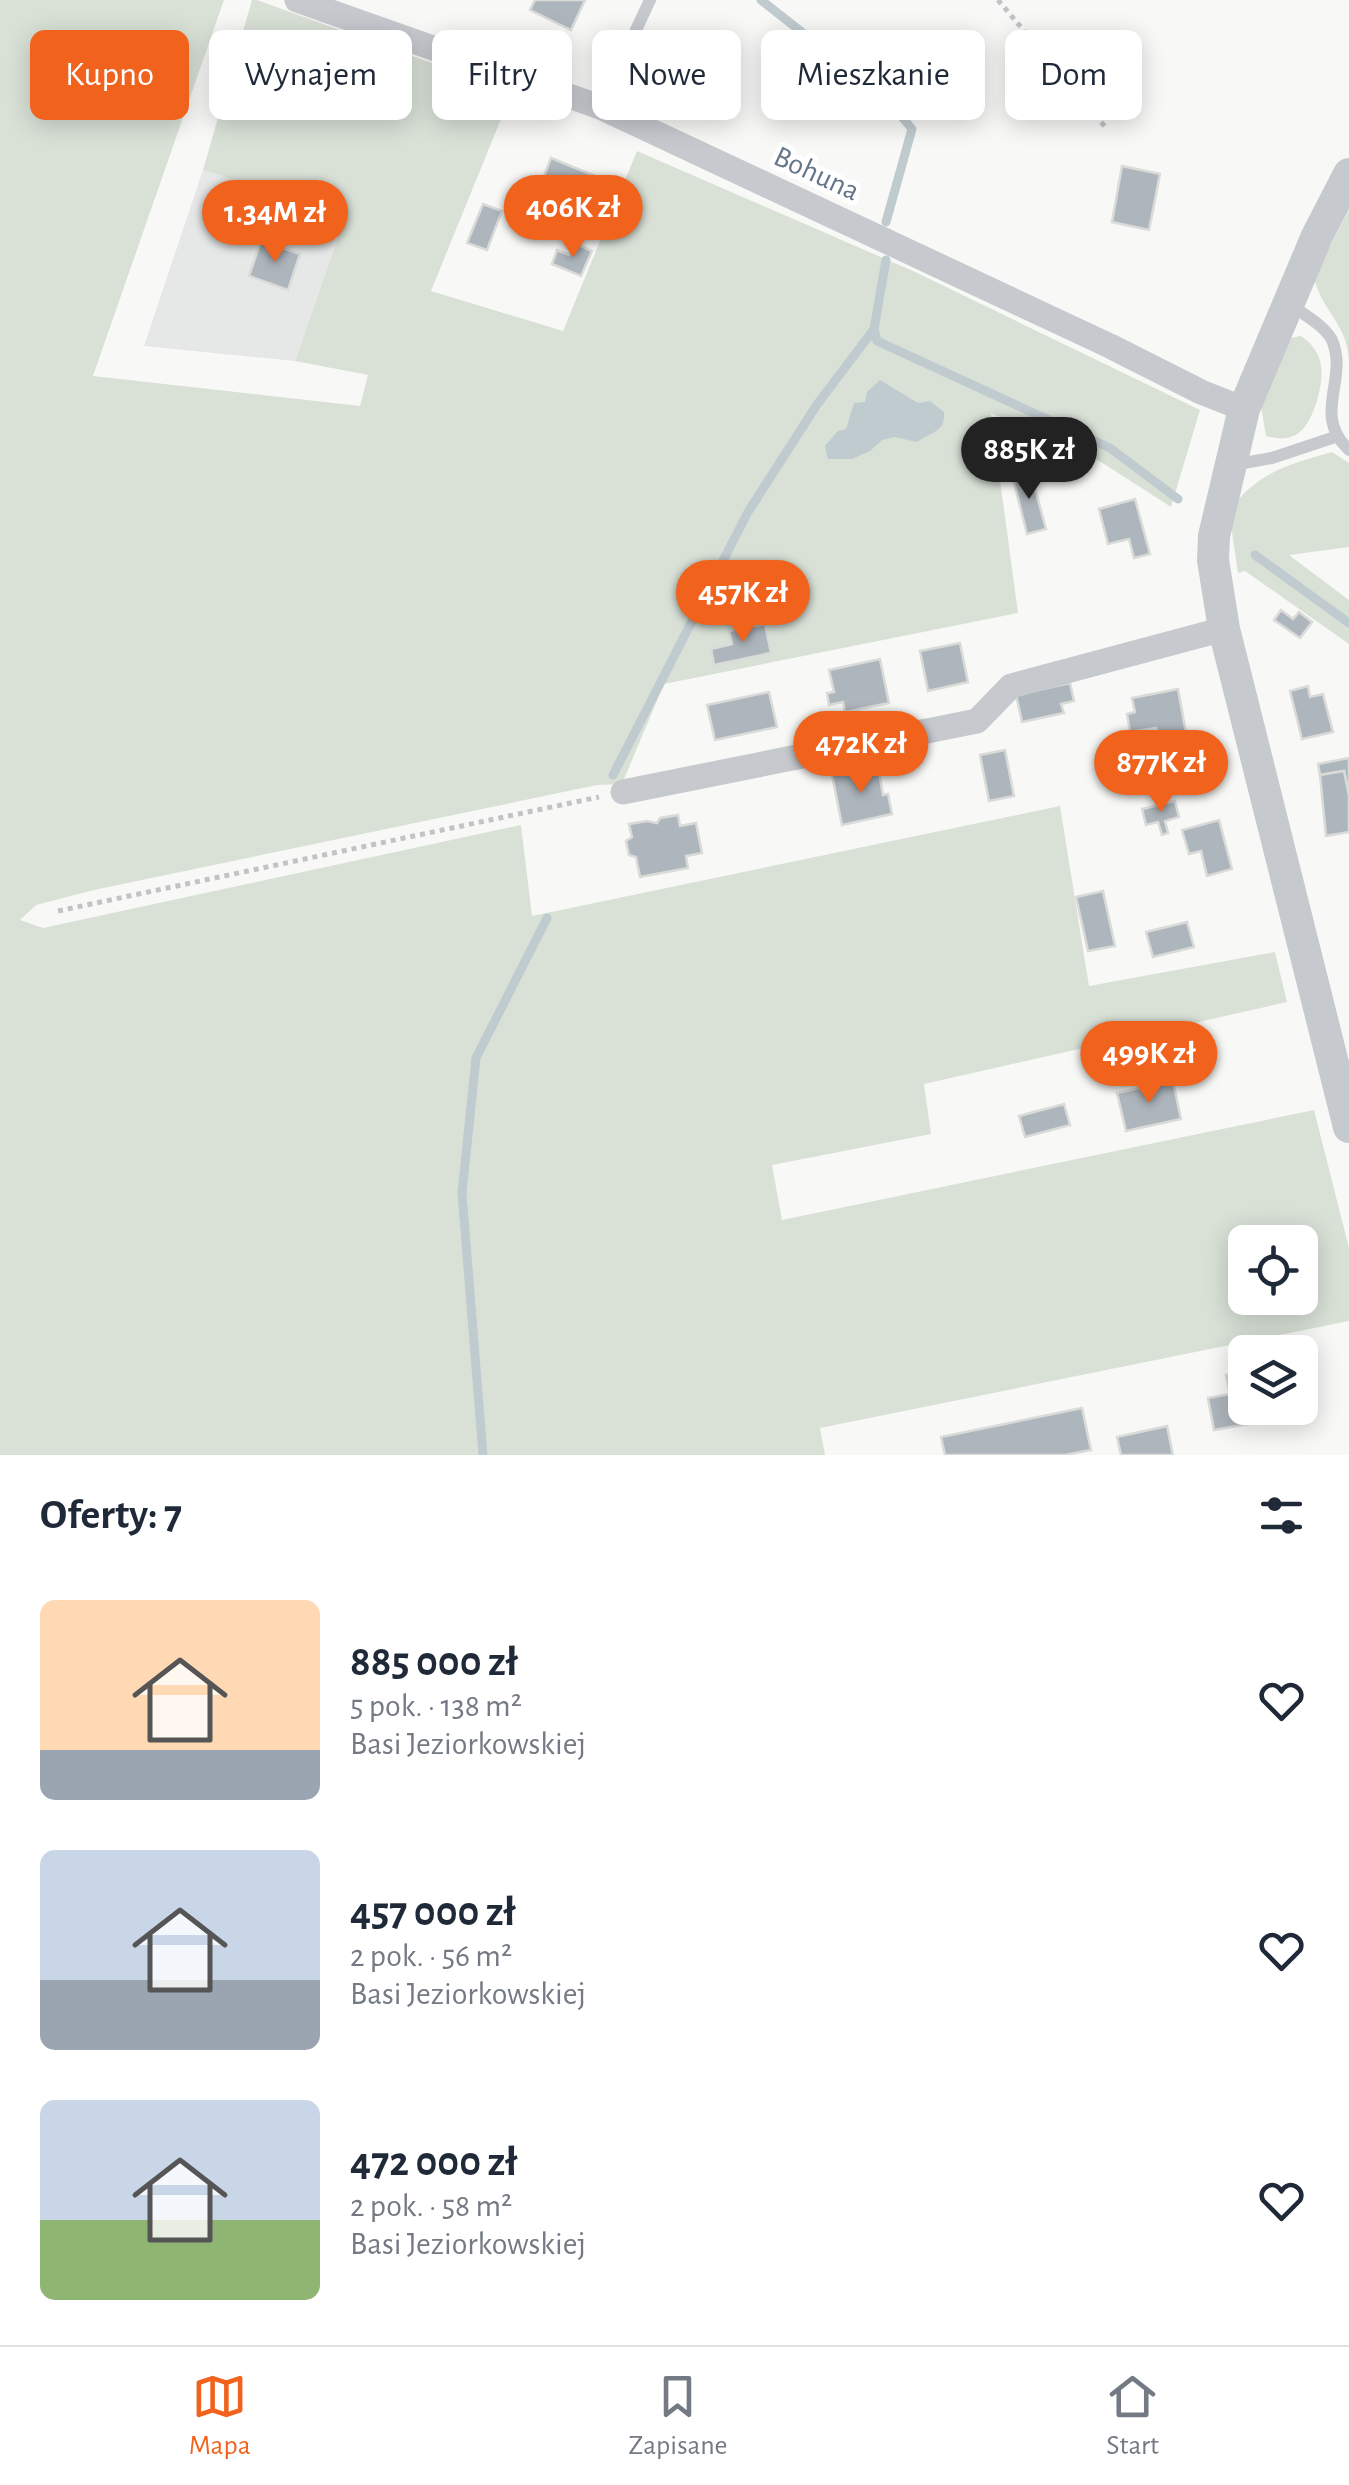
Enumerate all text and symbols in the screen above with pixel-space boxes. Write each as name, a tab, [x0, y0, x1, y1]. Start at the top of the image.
chip: Kupno	[30, 30, 189, 120]
chip: Wynajem	[209, 30, 412, 120]
chip: Filtry	[432, 30, 572, 120]
chip: Nowe	[592, 30, 741, 120]
chip: Mieszkanie	[761, 30, 985, 120]
chip: Dom	[1005, 30, 1142, 120]
street label: Bohuna	[769, 141, 864, 207]
pin: 406K zł	[481, 175, 665, 260]
pin: 1.34M zł	[172, 180, 378, 265]
text: 406K zł	[526, 191, 620, 223]
text: 1.34M zł	[224, 196, 326, 228]
pin: 885K zł	[937, 417, 1121, 502]
text: 885K zł	[983, 433, 1075, 465]
pin: 457K zł	[651, 560, 835, 645]
text: 457K zł	[698, 576, 788, 608]
pin: 472K zł	[769, 711, 953, 796]
text: 472K zł	[815, 727, 907, 759]
pin: 877K zł	[1069, 730, 1253, 815]
text: 877K zł	[1116, 746, 1206, 778]
pin: 499K zł	[1057, 1021, 1241, 1106]
text: 499K zł	[1102, 1037, 1196, 1069]
map controls	[1228, 1225, 1318, 1425]
button: locate	[1228, 1225, 1318, 1315]
button: layers	[1228, 1335, 1318, 1425]
icon: filters	[1254, 1488, 1309, 1543]
text: Oferty: 7	[40, 1494, 182, 1536]
icon: home	[120, 1640, 240, 1760]
text: 885 000 zł	[350, 1641, 518, 1683]
icon: heart	[1254, 1673, 1309, 1728]
text: 5 pok. · 138 m²	[350, 1690, 522, 1722]
text: Basi Jeziorkowskiej	[350, 1728, 586, 1760]
icon: home	[120, 1890, 240, 2010]
text: 457 000 zł	[350, 1891, 516, 1933]
icon: heart	[1254, 1923, 1309, 1978]
text: 2 pok. · 56 m²	[350, 1940, 512, 1972]
text: Basi Jeziorkowskiej	[350, 1978, 586, 2010]
icon: home	[120, 2140, 240, 2260]
text: 472 000 zł	[350, 2141, 517, 2183]
icon: heart	[1254, 2173, 1309, 2228]
text: 2 pok. · 58 m²	[350, 2190, 512, 2222]
text: Basi Jeziorkowskiej	[350, 2228, 586, 2260]
tab: Mapa	[189, 2369, 251, 2463]
tab: Zapisane	[628, 2369, 728, 2463]
tab: Start	[1105, 2369, 1160, 2463]

